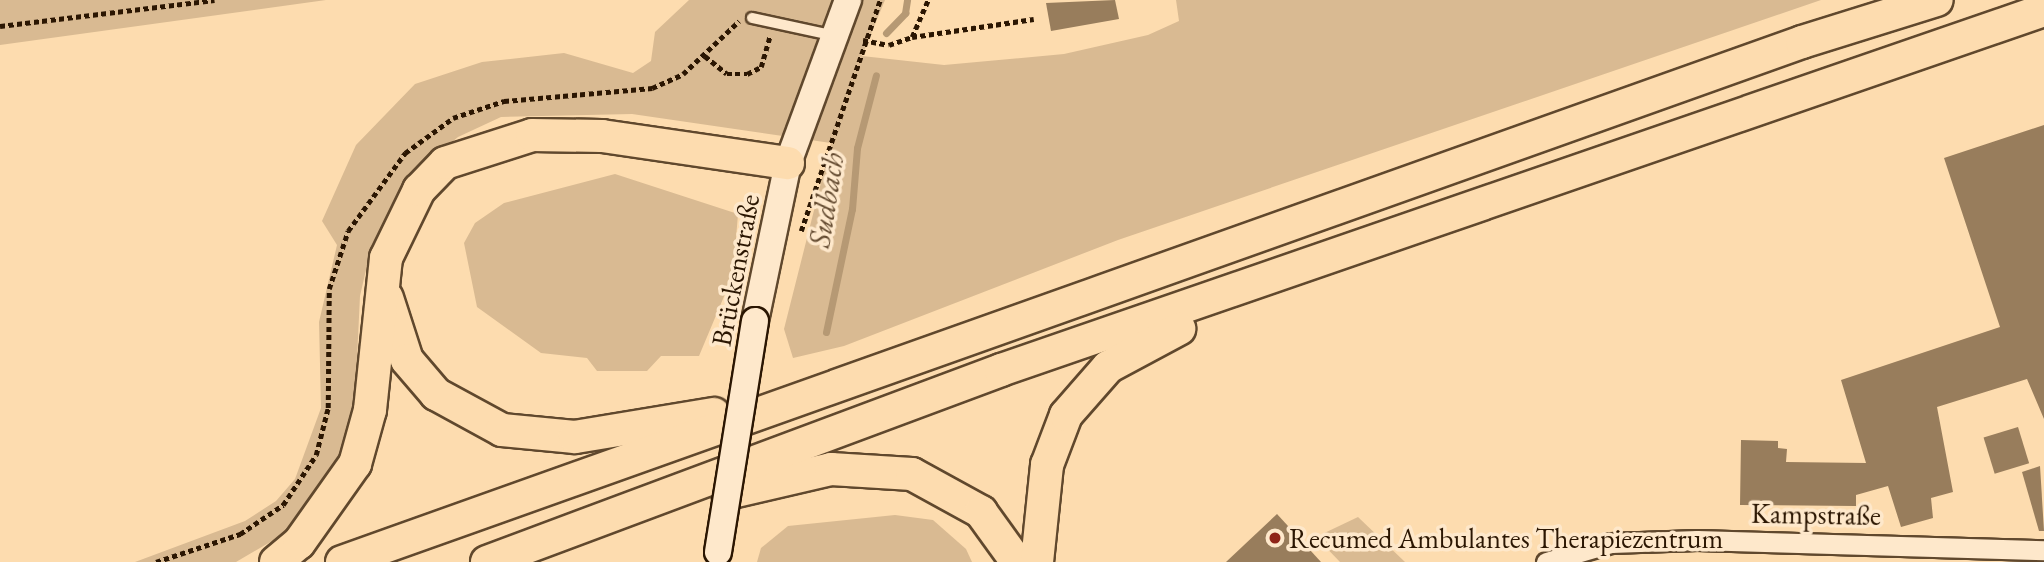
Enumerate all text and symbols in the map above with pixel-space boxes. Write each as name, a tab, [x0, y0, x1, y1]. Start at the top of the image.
water label: Sudbach	[802, 150, 852, 250]
street label: Brückenstraße	[704, 191, 766, 349]
street label: Kampstraße	[1751, 496, 1881, 532]
place label: Recumed Ambulantes Therapiezentrum	[1289, 521, 1723, 555]
marker: Recumed Ambulantes Therapiezentrum	[1267, 530, 1283, 546]

